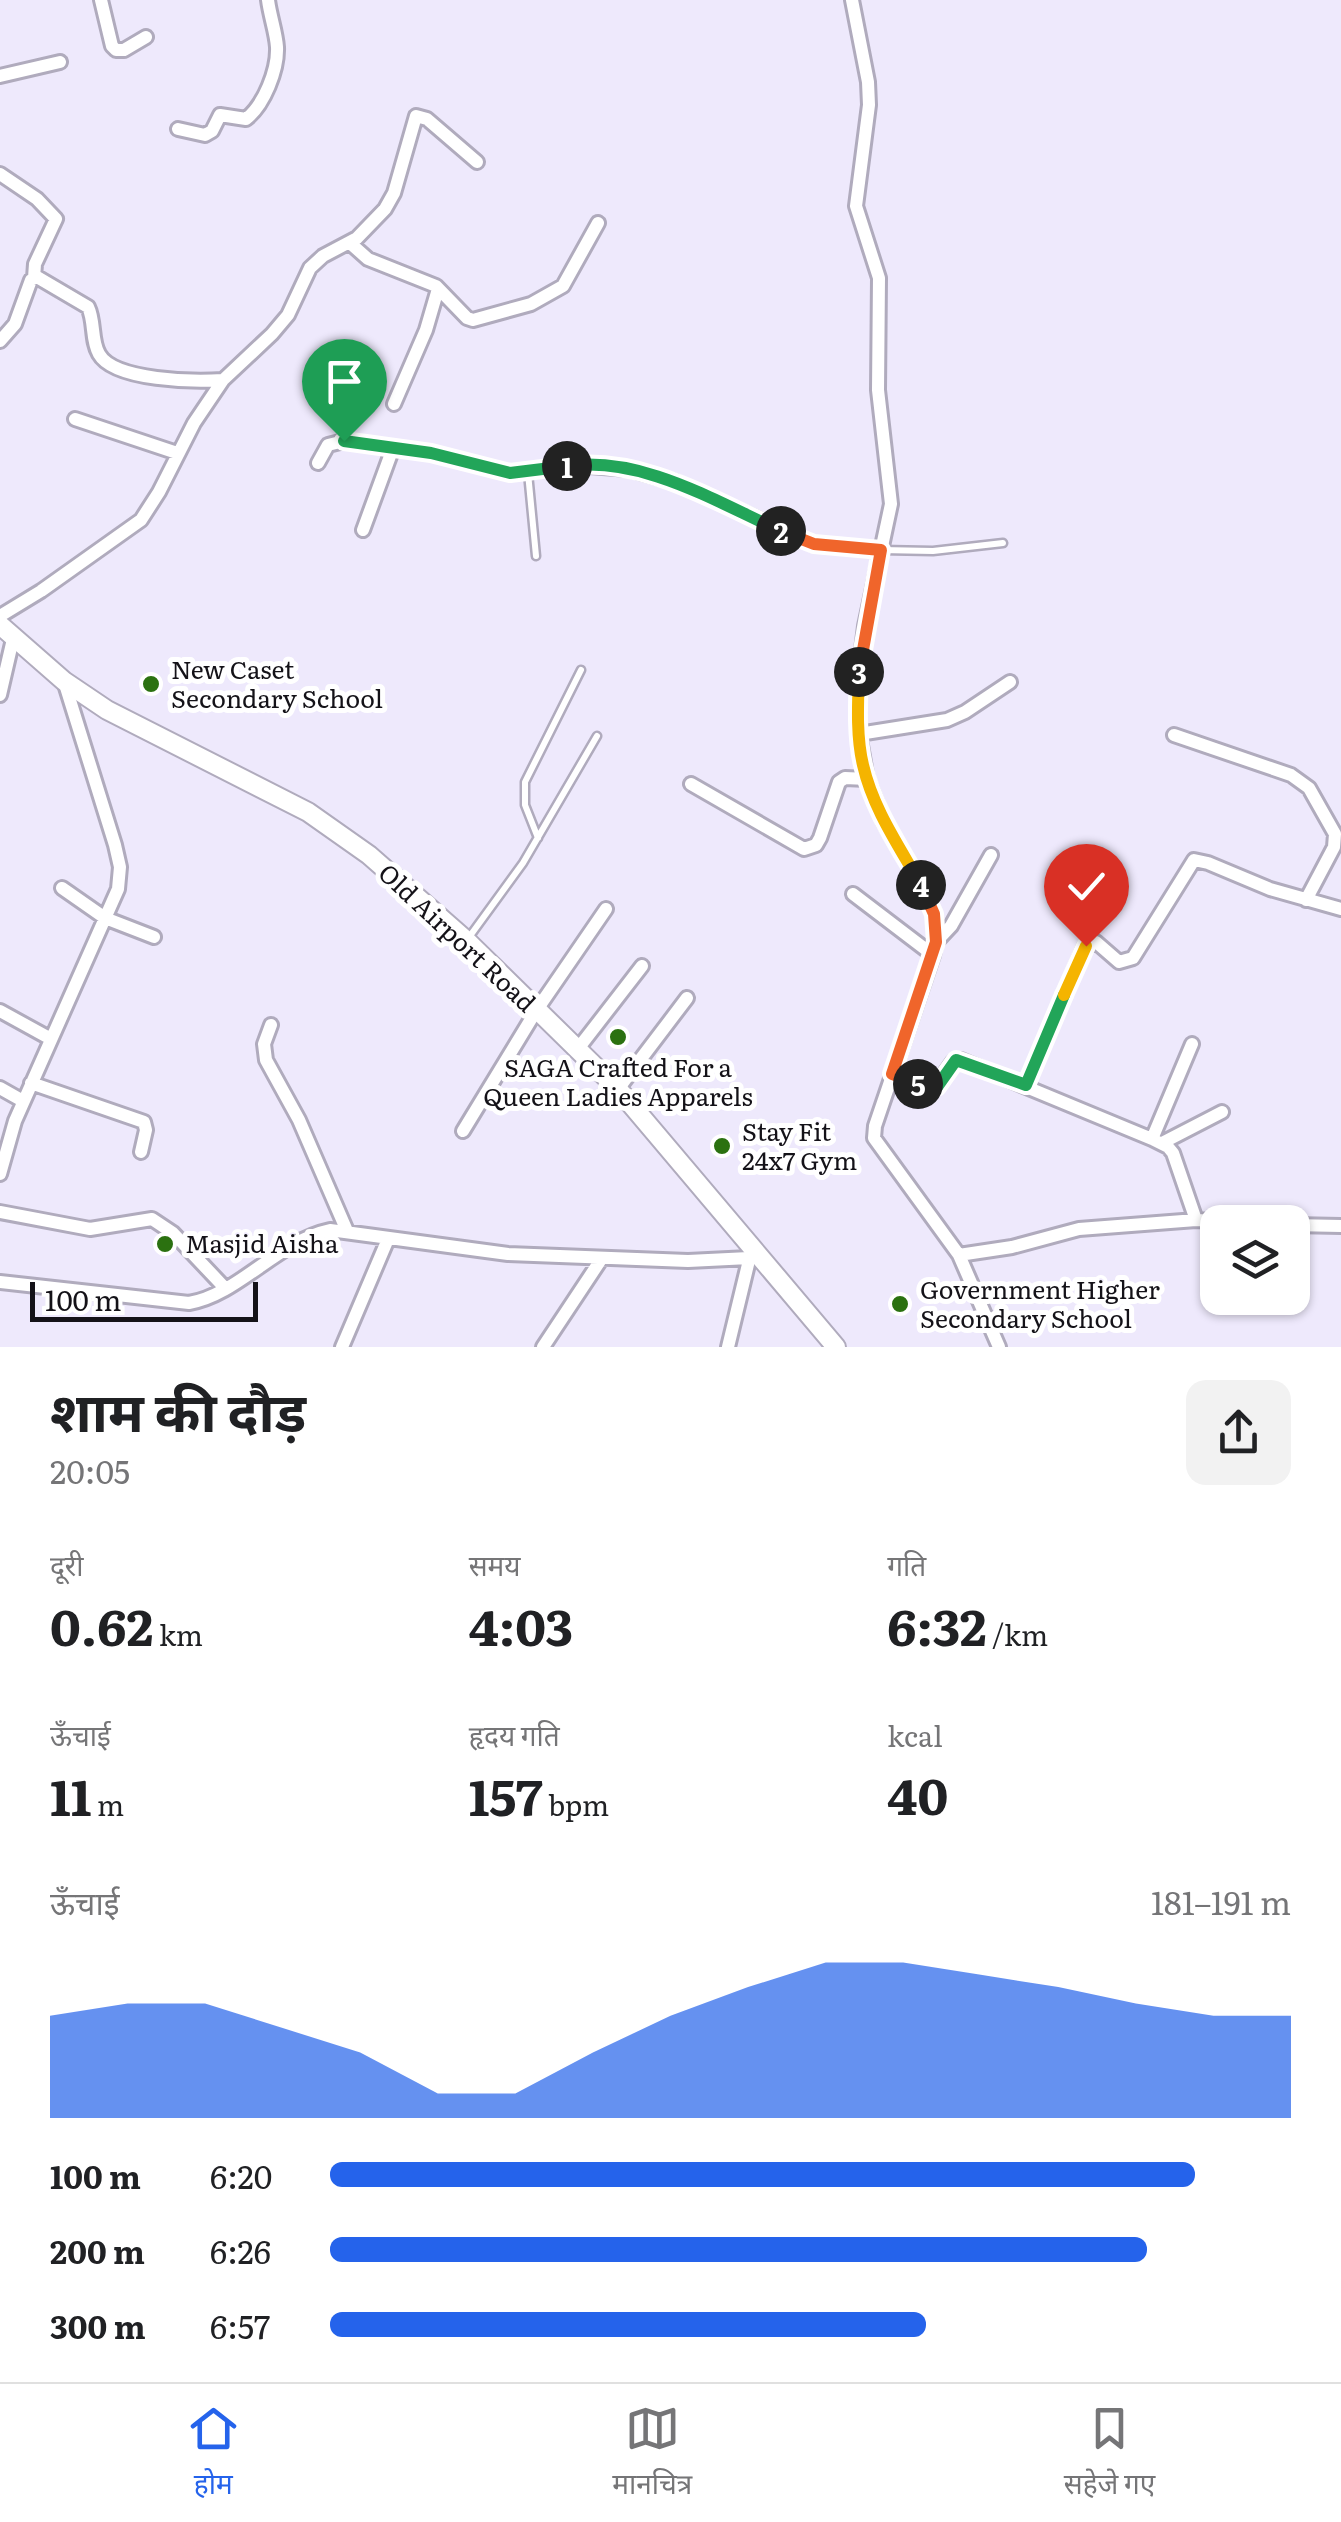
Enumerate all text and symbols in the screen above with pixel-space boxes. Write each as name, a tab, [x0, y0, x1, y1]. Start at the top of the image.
pin	[302, 339, 387, 442]
icon: arrive	[317, 354, 372, 409]
pin: 1	[542, 441, 592, 491]
text: 1	[561, 445, 573, 487]
pin: 2	[756, 506, 806, 556]
text: 2	[773, 510, 789, 552]
pin: 3	[834, 647, 884, 697]
place label: New Caset Secondary School	[171, 650, 383, 716]
text: 3	[851, 651, 867, 693]
marker: New Caset Secondary School	[140, 673, 162, 695]
pin	[1044, 844, 1129, 947]
street label: Old Airport Road	[371, 854, 545, 1020]
icon: check	[1059, 859, 1114, 914]
pin: 4	[896, 860, 946, 910]
text: 4	[913, 864, 929, 906]
marker: SAGA Crafted For a Queen Ladies Apparels	[607, 1026, 629, 1048]
place label: SAGA Crafted For a Queen Ladies Apparels	[483, 1048, 753, 1114]
pin: 5	[893, 1059, 943, 1109]
text: 5	[910, 1063, 926, 1105]
place label: Stay Fit 24x7 Gym	[742, 1112, 857, 1178]
marker: Stay Fit 24x7 Gym	[711, 1135, 733, 1157]
map controls	[1200, 1205, 1310, 1315]
button: layers	[1200, 1205, 1310, 1315]
place label: Masjid Aisha	[185, 1224, 339, 1261]
marker: Masjid Aisha	[154, 1233, 176, 1255]
place label: Government Higher Secondary School	[920, 1270, 1160, 1336]
scale bar	[30, 1277, 258, 1322]
text: 100 m	[45, 1278, 122, 1320]
marker: Government Higher Secondary School	[889, 1293, 911, 1315]
text: शाम की दौड़	[50, 1367, 306, 1449]
button: share	[1186, 1380, 1291, 1485]
text: 20:05	[50, 1446, 130, 1494]
text: दूरी	[50, 1543, 84, 1585]
text: समय	[469, 1543, 521, 1585]
text: गति	[887, 1543, 926, 1585]
text: 0.62	[50, 1587, 153, 1661]
text: 4:03	[469, 1587, 573, 1661]
text: 6:32	[887, 1587, 986, 1661]
text: km	[153, 1613, 203, 1655]
text: /km	[986, 1613, 1048, 1655]
text: ऊँचाई	[50, 1713, 111, 1755]
text: हृदय गति	[469, 1713, 560, 1755]
text: kcal	[887, 1714, 943, 1756]
text: 40	[887, 1756, 948, 1830]
text: 11	[50, 1757, 91, 1831]
text: 157	[469, 1757, 543, 1831]
text: m	[91, 1783, 124, 1825]
text: bpm	[543, 1783, 609, 1825]
text: ऊँचाई	[50, 1877, 119, 1925]
text: 181–191 m	[1151, 1877, 1291, 1925]
text: 100 m	[50, 2151, 141, 2199]
text: 6:20	[210, 2151, 272, 2199]
text: 200 m	[50, 2226, 145, 2274]
text: 6:26	[210, 2226, 271, 2274]
text: 300 m	[50, 2301, 146, 2349]
text: 6:57	[210, 2301, 270, 2349]
tab: होम	[186, 2401, 241, 2505]
tab: मानचित्र	[612, 2401, 692, 2505]
tab: सहेजे गए	[1064, 2401, 1155, 2505]

